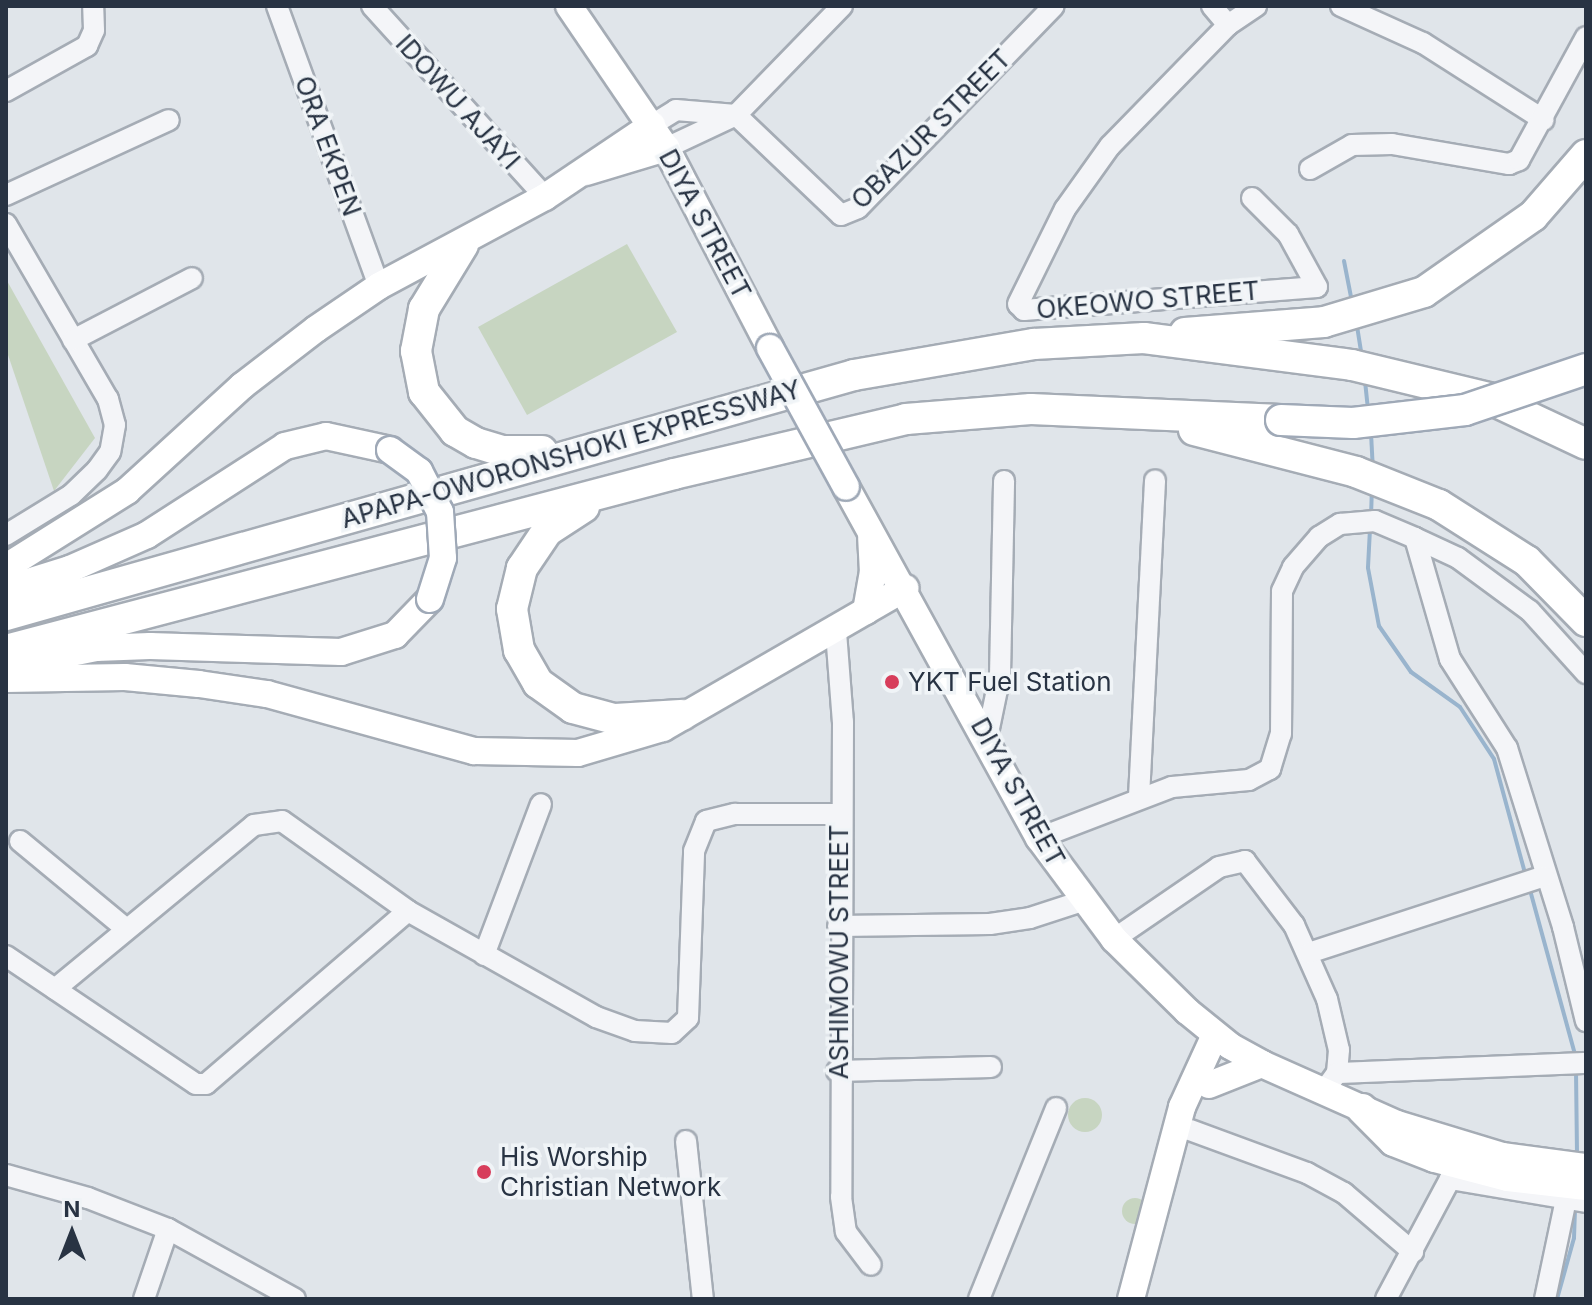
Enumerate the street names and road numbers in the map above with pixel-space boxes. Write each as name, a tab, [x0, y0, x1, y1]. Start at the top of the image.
street label: IDOWU AJAYI	[389, 28, 527, 176]
street label: OBAZUR STREET	[845, 43, 1017, 215]
street label: ORA EKPEN	[288, 72, 368, 220]
street label: DIYA STREET	[653, 144, 757, 304]
street label: OKEOWO STREET	[1035, 275, 1261, 325]
street label: APAPA-OWORONSHOKI EXPRESSWAY	[337, 373, 805, 535]
street label: DIYA STREET	[964, 712, 1072, 872]
street label: ASHIMOWU STREET	[823, 825, 855, 1079]

